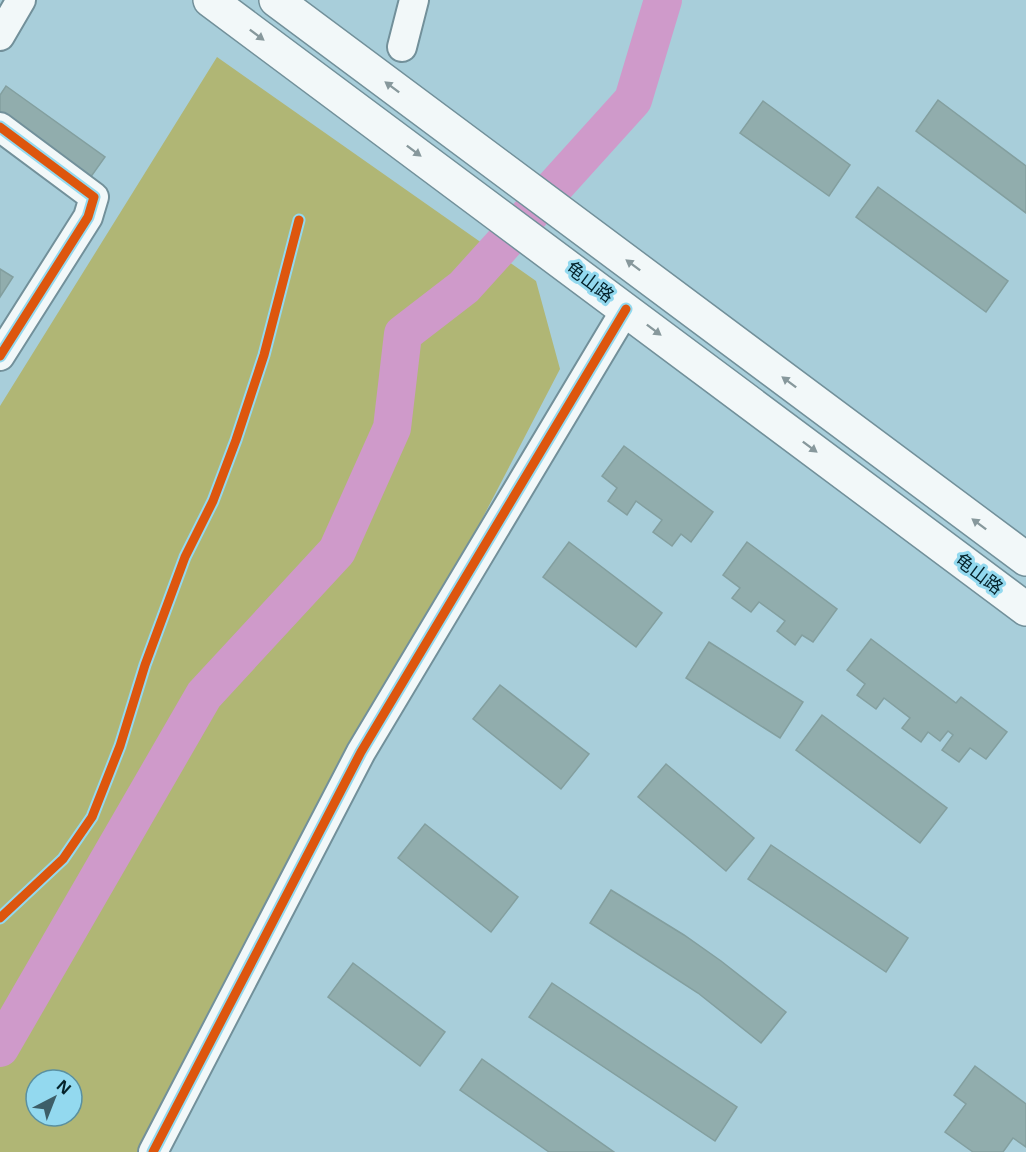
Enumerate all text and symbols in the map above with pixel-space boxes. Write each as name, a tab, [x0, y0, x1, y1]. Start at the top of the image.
one-way arrow	[249, 29, 265, 41]
one-way arrow	[384, 80, 400, 93]
one-way arrow	[405, 145, 421, 157]
street label: 龟山路	[562, 255, 619, 307]
one-way arrow	[625, 260, 640, 272]
one-way arrow	[646, 324, 662, 336]
one-way arrow	[782, 376, 798, 388]
one-way arrow	[803, 441, 818, 453]
one-way arrow	[972, 518, 987, 530]
street label: 龟山路	[951, 547, 1008, 599]
north arrow	[24, 1068, 84, 1128]
text: N	[52, 1074, 76, 1099]

